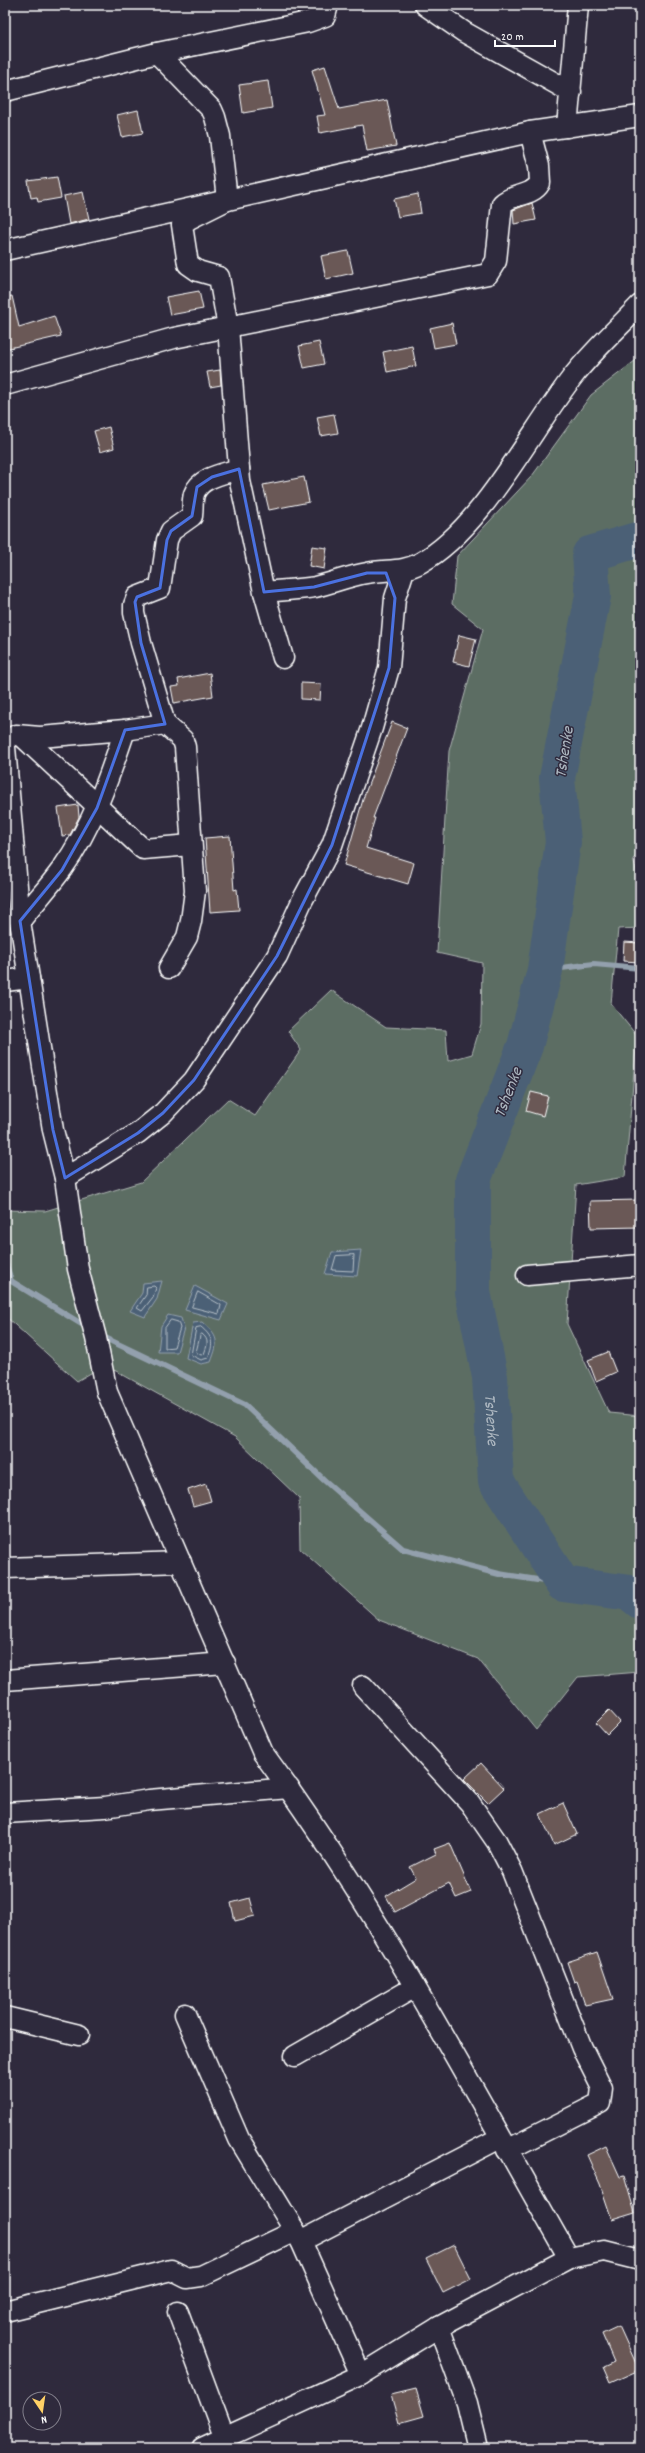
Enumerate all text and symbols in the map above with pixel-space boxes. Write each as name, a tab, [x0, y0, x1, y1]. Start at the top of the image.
scale bar	[495, 22, 555, 48]
text: 20 m	[501, 29, 524, 46]
water label: Tshenke	[550, 724, 582, 780]
water label: Tshenke	[489, 1063, 531, 1121]
water label: Tshenke	[476, 1393, 503, 1448]
north arrow	[22, 2391, 62, 2431]
text: N	[39, 2410, 48, 2427]

